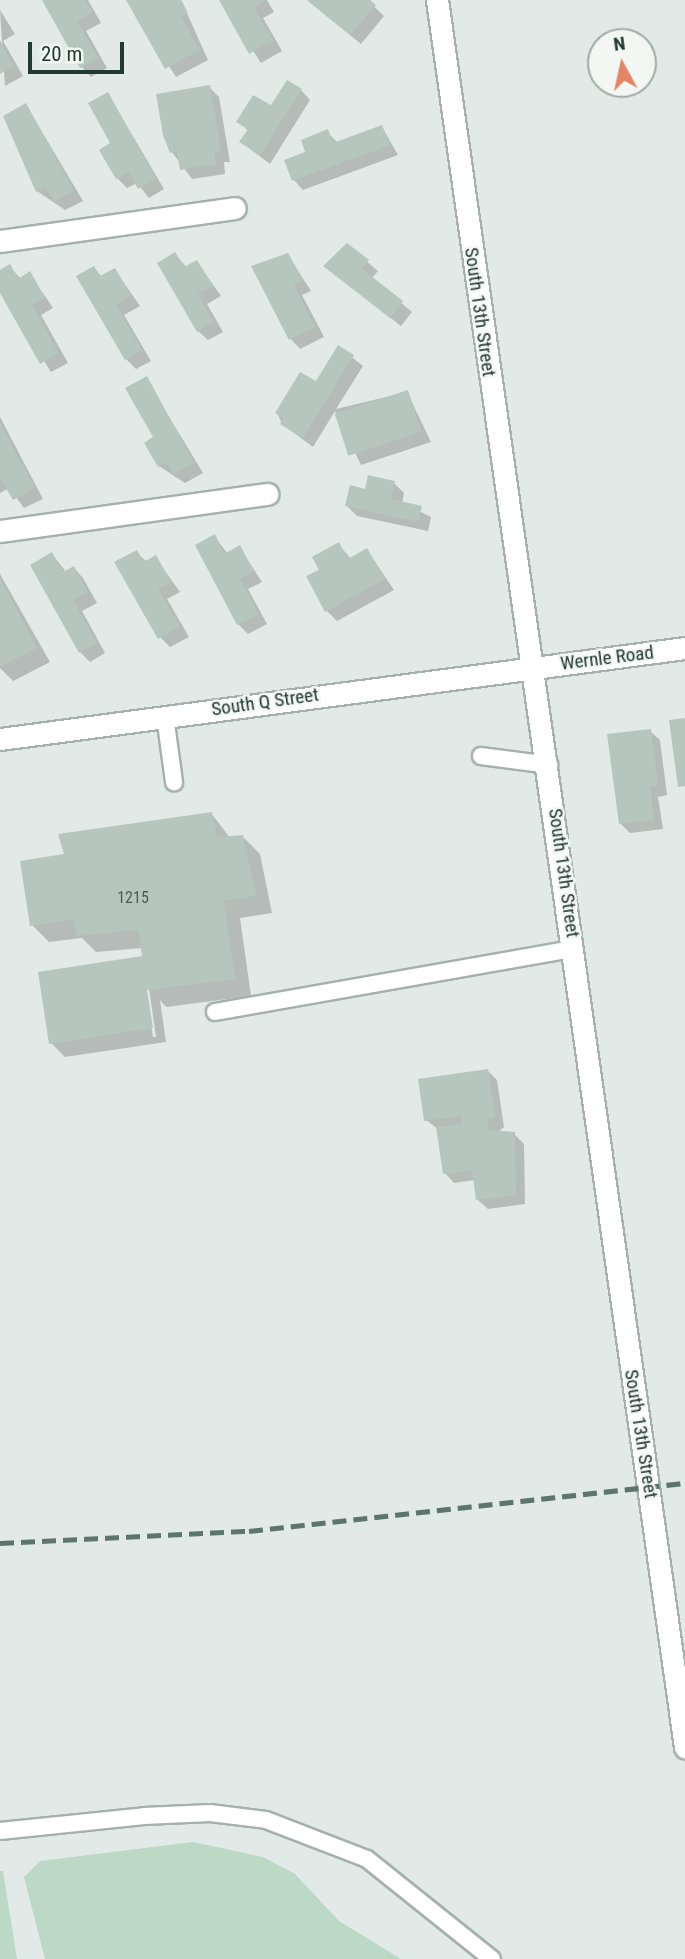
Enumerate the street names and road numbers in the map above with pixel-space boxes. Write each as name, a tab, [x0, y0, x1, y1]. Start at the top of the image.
street label: South 13th Street	[460, 246, 500, 378]
street label: Wernle Road	[559, 641, 655, 675]
street label: South Q Street	[210, 683, 320, 721]
street label: South 13th Street	[544, 807, 584, 939]
street label: South 13th Street	[620, 1368, 662, 1500]

